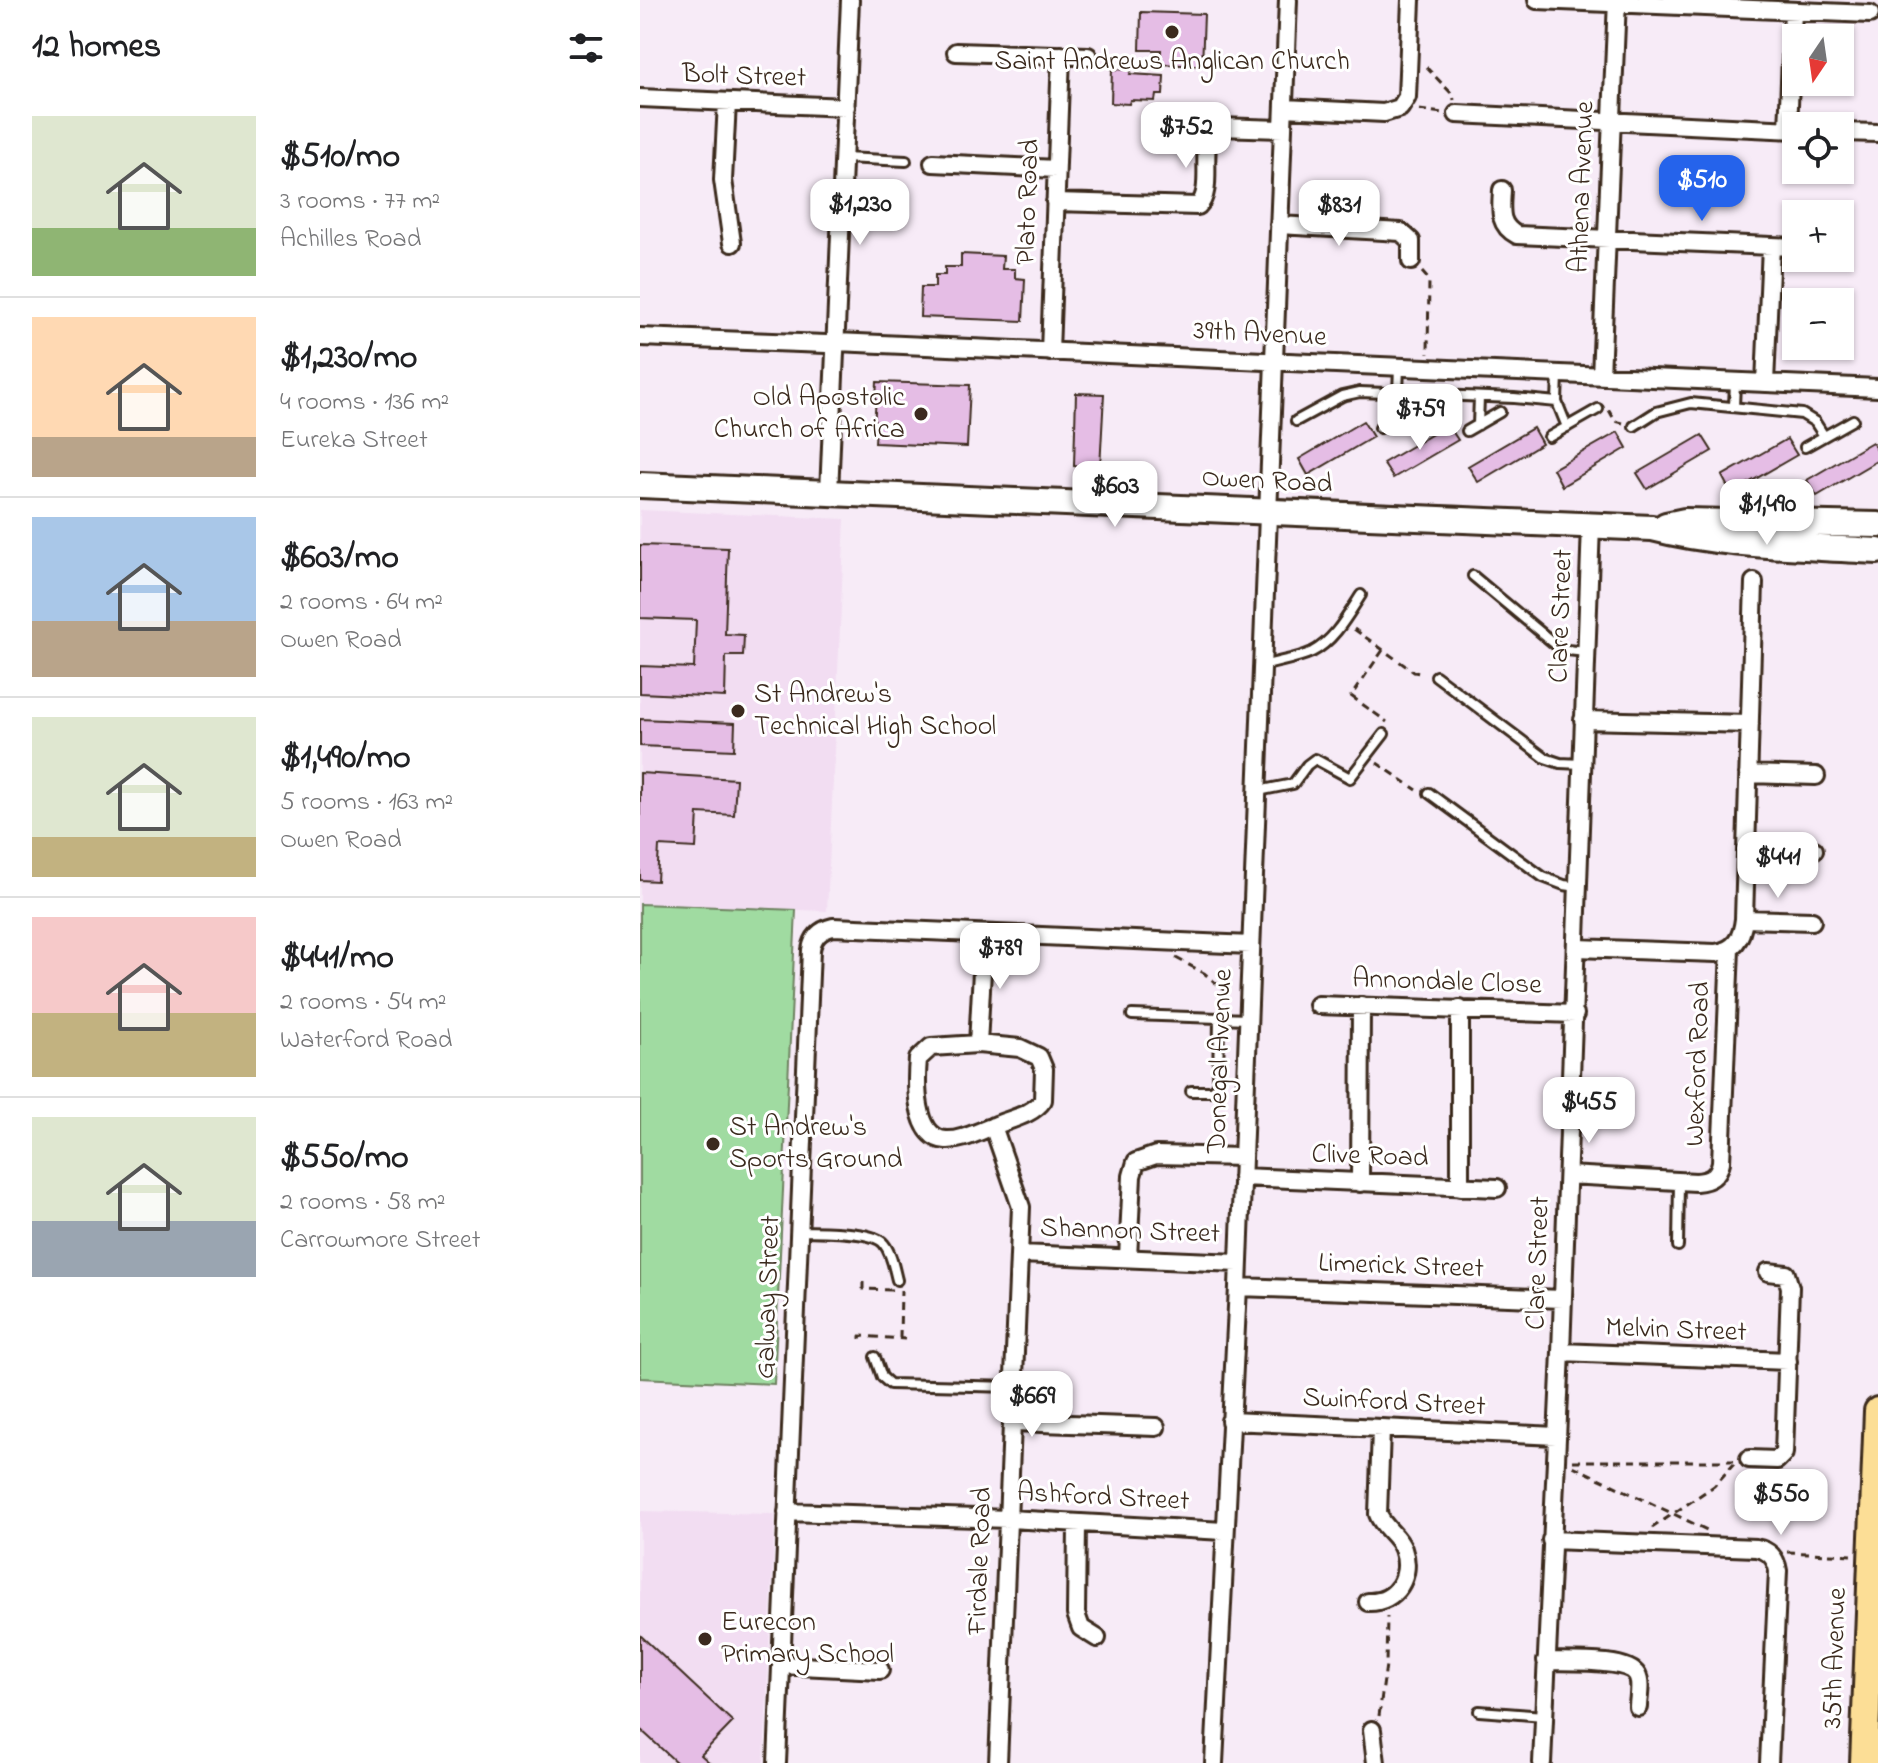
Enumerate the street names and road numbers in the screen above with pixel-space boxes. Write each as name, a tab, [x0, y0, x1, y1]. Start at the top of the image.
street label: Bolt Street	[680, 54, 807, 100]
street label: Athena Avenue	[1560, 100, 1607, 274]
street label: Plato Road	[1006, 138, 1052, 266]
street label: 39th Avenue	[1192, 311, 1328, 359]
street label: Owen Road	[1201, 458, 1334, 506]
street label: Clare Street	[1539, 548, 1585, 684]
street label: Annondale Close	[1351, 959, 1543, 1007]
street label: Donegal Avenue	[1197, 968, 1245, 1155]
street label: Wexford Road	[1676, 981, 1722, 1147]
street label: Clive Road	[1311, 1134, 1430, 1180]
street label: Clare Street	[1516, 1195, 1562, 1331]
street label: Shannon Street	[1039, 1208, 1221, 1256]
street label: Galway Street	[746, 1214, 792, 1380]
street label: Limerick Street	[1318, 1244, 1484, 1290]
street label: Melvin Street	[1605, 1308, 1747, 1354]
street label: Swinford Street	[1302, 1378, 1486, 1428]
street label: Ashford Street	[1016, 1473, 1190, 1523]
street label: Firdale Road	[958, 1486, 1004, 1637]
street label: 35th Avenue	[1813, 1586, 1859, 1729]

